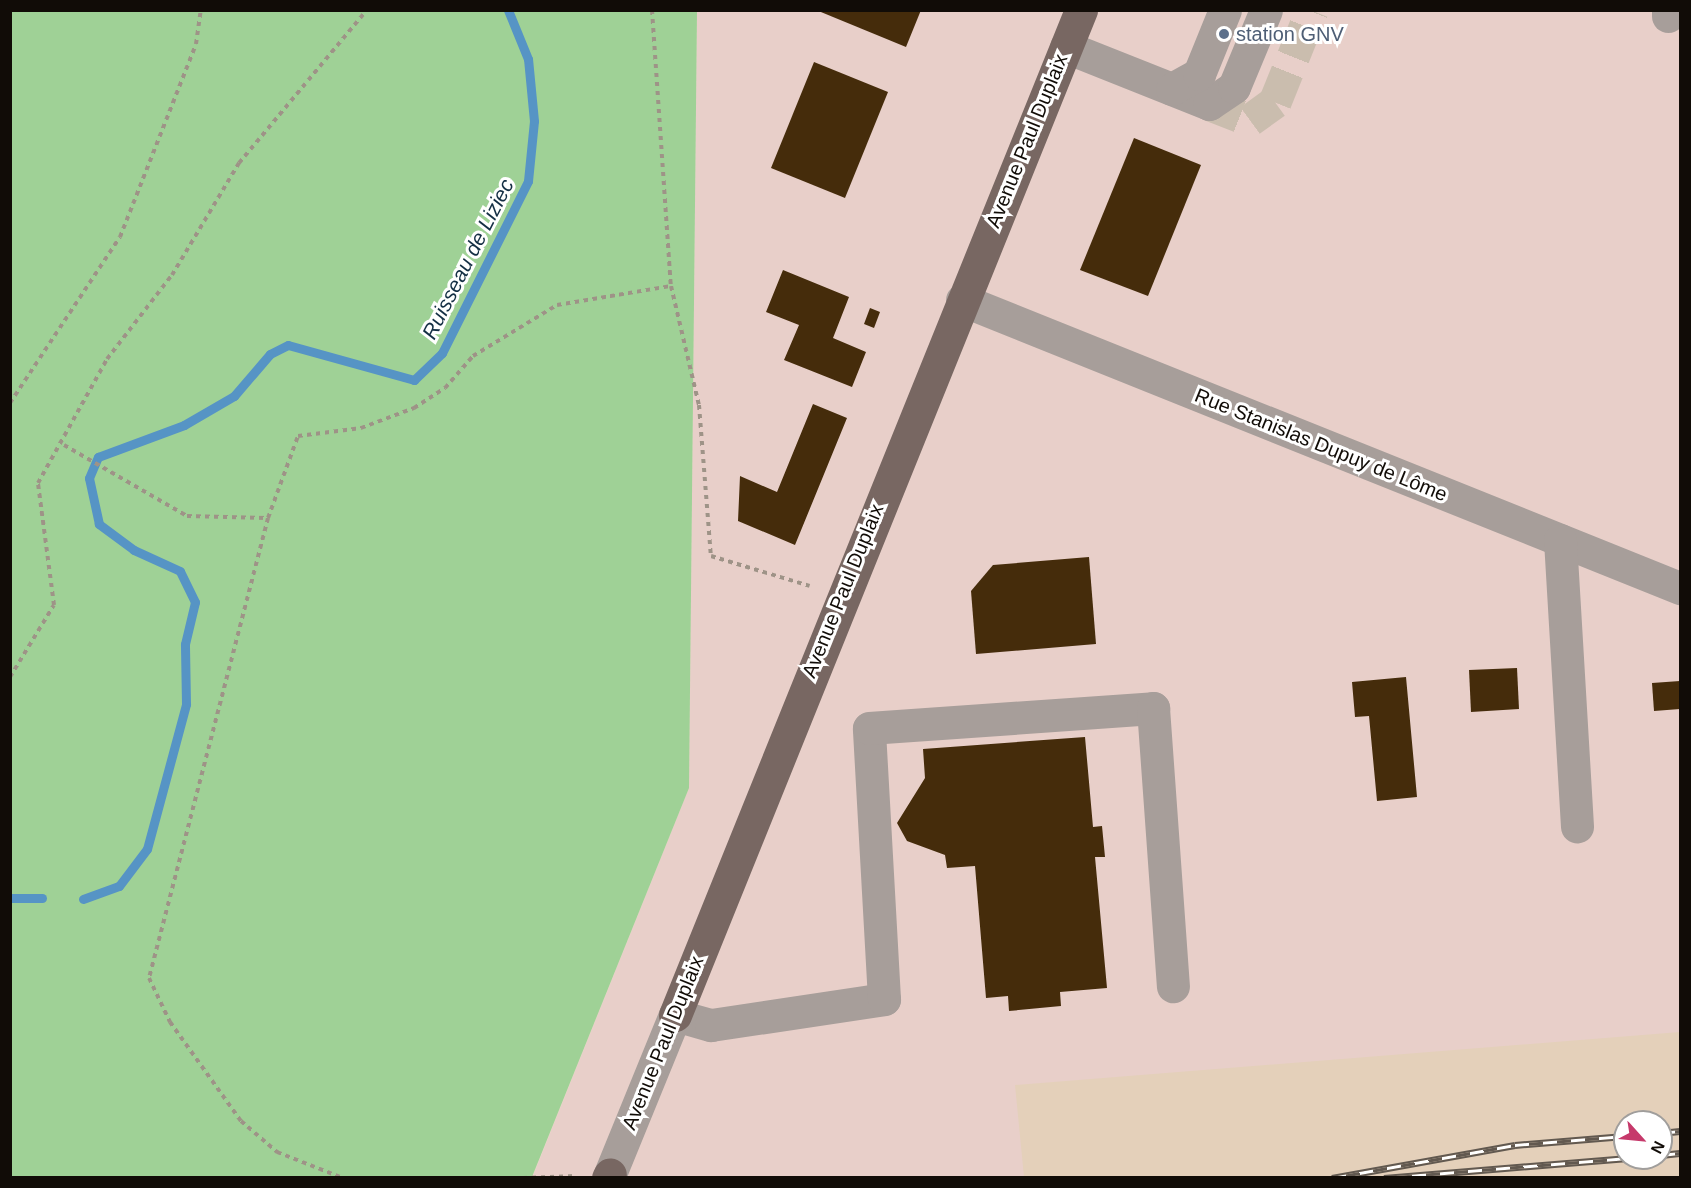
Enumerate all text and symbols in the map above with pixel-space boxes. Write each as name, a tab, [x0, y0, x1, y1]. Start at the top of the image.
place label: station GNV	[1236, 22, 1344, 46]
marker: station GNV	[1217, 27, 1231, 41]
street label: Avenue Paul Duplaix	[981, 51, 1073, 231]
water label: Ruisseau de Liziec	[417, 175, 519, 343]
street label: Rue Stanislas Dupuy de Lôme	[1191, 383, 1451, 507]
street label: Avenue Paul Duplaix	[797, 501, 889, 681]
street label: Avenue Paul Duplaix	[617, 953, 709, 1133]
north arrow	[1613, 1110, 1673, 1170]
text: N	[1648, 1138, 1668, 1157]

